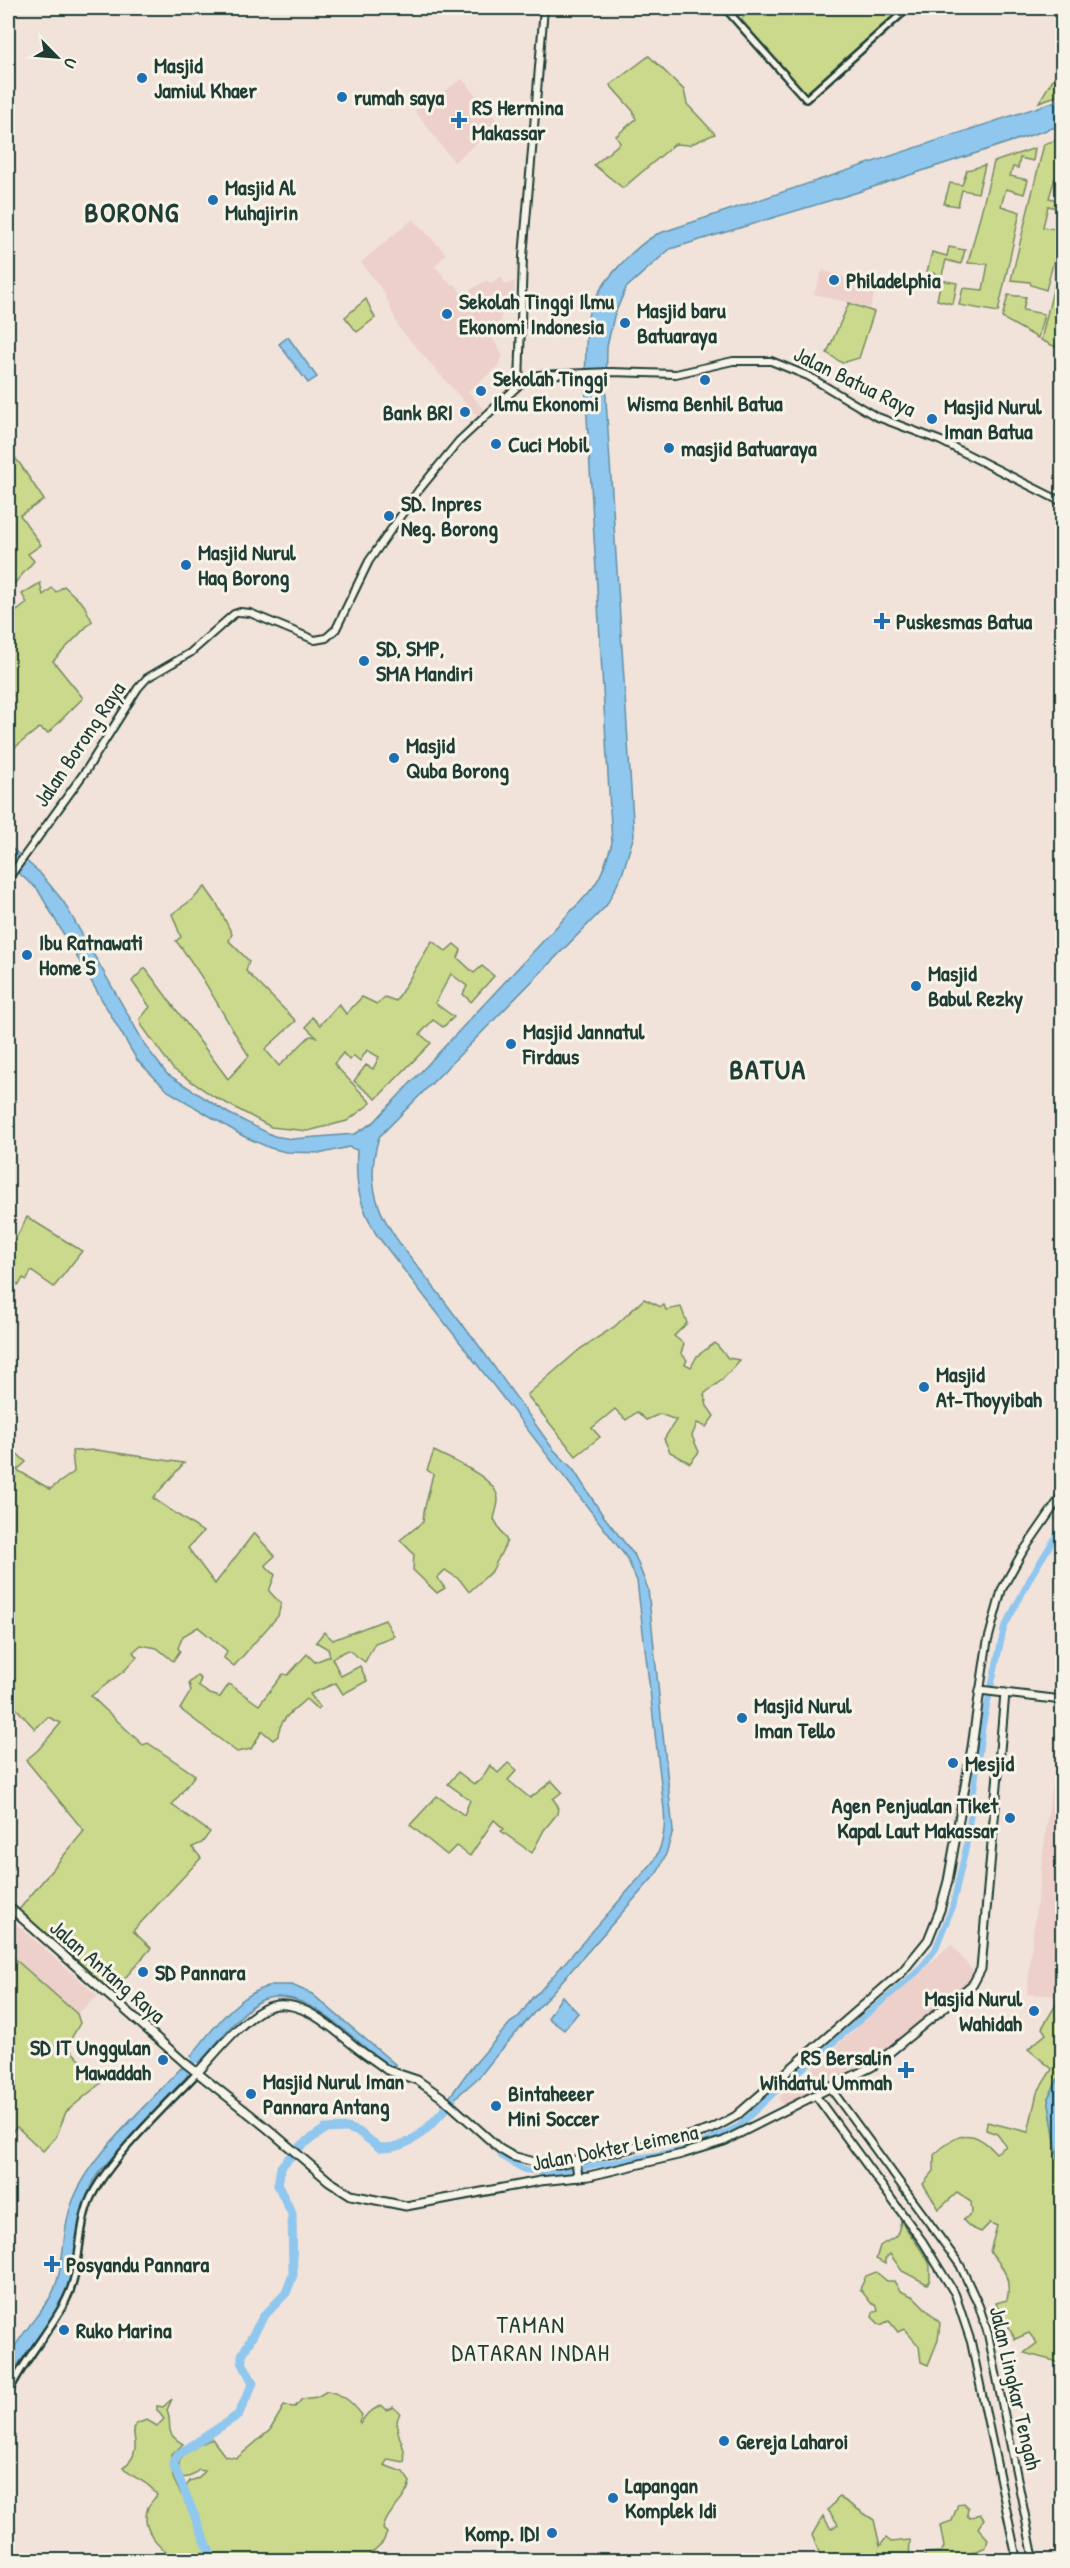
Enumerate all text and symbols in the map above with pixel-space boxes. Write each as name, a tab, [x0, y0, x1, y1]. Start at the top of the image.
north arrow	[27, 27, 87, 87]
place label: Masjid Jamiul Khaer	[154, 50, 257, 105]
text: U	[59, 55, 82, 72]
marker: Masjid Jamiul Khaer	[135, 71, 149, 85]
place label: rumah saya	[354, 82, 445, 113]
marker: rumah saya	[335, 90, 349, 104]
place label: RS Hermina Makassar	[472, 92, 564, 147]
marker: RS Hermina Makassar	[450, 111, 468, 129]
place label: Masjid Al Muhajirin	[225, 172, 298, 227]
district label: BORONG	[84, 193, 180, 231]
marker: Masjid Al Muhajirin	[206, 193, 220, 207]
place label: Philadelphia	[846, 265, 941, 296]
marker: Philadelphia	[827, 273, 841, 287]
place label: Sekolah Tinggi Ilmu Ekonomi Indonesia	[459, 286, 614, 341]
place label: Masjid baru Batuaraya	[637, 295, 726, 351]
marker: Sekolah Tinggi Ilmu Ekonomi Indonesia	[440, 307, 454, 321]
marker: Masjid baru Batuaraya	[618, 316, 632, 330]
street label: Jalan Batua Raya	[789, 338, 922, 424]
place label: Sekolah Tinggi Ilmu Ekonomi	[493, 363, 608, 418]
marker: Wisma Benhil Batua	[698, 373, 712, 387]
marker: Sekolah Tinggi Ilmu Ekonomi	[474, 384, 488, 398]
place label: Wisma Benhil Batua	[627, 388, 783, 418]
place label: Masjid Nurul Iman Batua	[944, 391, 1043, 446]
place label: Bank BRI	[383, 397, 453, 427]
marker: Bank BRI	[458, 405, 472, 419]
marker: Masjid Nurul Iman Batua	[925, 412, 939, 426]
place label: Cuci Mobil	[508, 429, 590, 459]
place label: masjid Batuaraya	[681, 433, 817, 464]
marker: Cuci Mobil	[489, 437, 503, 451]
marker: masjid Batuaraya	[662, 441, 676, 455]
place label: SD. Inpres Neg. Borong	[401, 488, 498, 544]
marker: SD. Inpres Neg. Borong	[382, 509, 396, 523]
place label: Masjid Nurul Haq Borong	[198, 537, 297, 593]
marker: Masjid Nurul Haq Borong	[179, 558, 193, 572]
place label: Puskesmas Batua	[896, 606, 1032, 636]
marker: Puskesmas Batua	[873, 612, 891, 630]
place label: SD, SMP, SMA Mandiri	[376, 633, 474, 688]
marker: SD, SMP, SMA Mandiri	[357, 654, 371, 668]
street label: Jalan Borong Raya	[26, 675, 132, 812]
place label: Masjid Quba Borong	[406, 730, 509, 786]
marker: Masjid Quba Borong	[387, 751, 401, 765]
place label: Ibu Ratnawati Home'S	[39, 927, 143, 982]
marker: Ibu Ratnawati Home'S	[20, 948, 34, 962]
place label: Masjid Babul Rezky	[928, 958, 1024, 1014]
marker: Masjid Babul Rezky	[909, 979, 923, 993]
place label: Masjid Jannatul Firdaus	[522, 1016, 646, 1071]
marker: Masjid Jannatul Firdaus	[504, 1037, 518, 1051]
district label: BATUA	[729, 1050, 807, 1088]
place label: Masjid At-Thoyyibah	[936, 1359, 1043, 1415]
marker: Masjid At-Thoyyibah	[917, 1380, 931, 1394]
place label: Masjid Nurul Iman Tello	[754, 1690, 853, 1745]
marker: Masjid Nurul Iman Tello	[735, 1711, 749, 1725]
place label: Mesjid	[965, 1748, 1014, 1778]
marker: Mesjid	[946, 1756, 960, 1770]
place label: Agen Penjualan Tiket Kapal Laut Makassar	[832, 1790, 999, 1846]
marker: Agen Penjualan Tiket Kapal Laut Makassar	[1003, 1811, 1017, 1825]
street label: Jalan Antang Raya	[44, 1912, 173, 2030]
place label: SD Pannara	[155, 1957, 246, 1987]
marker: SD Pannara	[136, 1965, 150, 1979]
place label: Masjid Nurul Wahidah	[924, 1983, 1023, 2038]
marker: Masjid Nurul Wahidah	[1027, 2004, 1041, 2018]
place label: SD IT Unggulan Mawaddah	[30, 2032, 152, 2087]
place label: RS Bersalin Wihdatul Ummah	[760, 2042, 893, 2097]
marker: SD IT Unggulan Mawaddah	[156, 2053, 170, 2067]
marker: RS Bersalin Wihdatul Ummah	[897, 2061, 915, 2079]
place label: Masjid Nurul Iman Pannara Antang	[263, 2066, 404, 2122]
place label: Bintaheeer Mini Soccer	[508, 2078, 600, 2133]
marker: Masjid Nurul Iman Pannara Antang	[244, 2087, 258, 2101]
marker: Bintaheeer Mini Soccer	[489, 2099, 503, 2113]
street label: Jalan Dokter Leimena	[529, 2116, 701, 2178]
place label: Posyandu Pannara	[66, 2249, 209, 2280]
marker: Posyandu Pannara	[43, 2255, 61, 2273]
street label: Jalan Lingkar Tengah	[983, 2303, 1049, 2473]
district label: TAMAN DATARAN INDAH	[451, 2308, 611, 2368]
place label: Ruko Marina	[76, 2315, 172, 2345]
marker: Ruko Marina	[57, 2323, 71, 2337]
place label: Gereja Laharoi	[736, 2426, 848, 2456]
marker: Gereja Laharoi	[717, 2434, 731, 2448]
place label: Lapangan Komplek Idi	[625, 2470, 717, 2526]
marker: Lapangan Komplek Idi	[606, 2491, 620, 2505]
place label: Komp. IDI	[465, 2518, 540, 2549]
marker: Komp. IDI	[545, 2526, 559, 2540]

